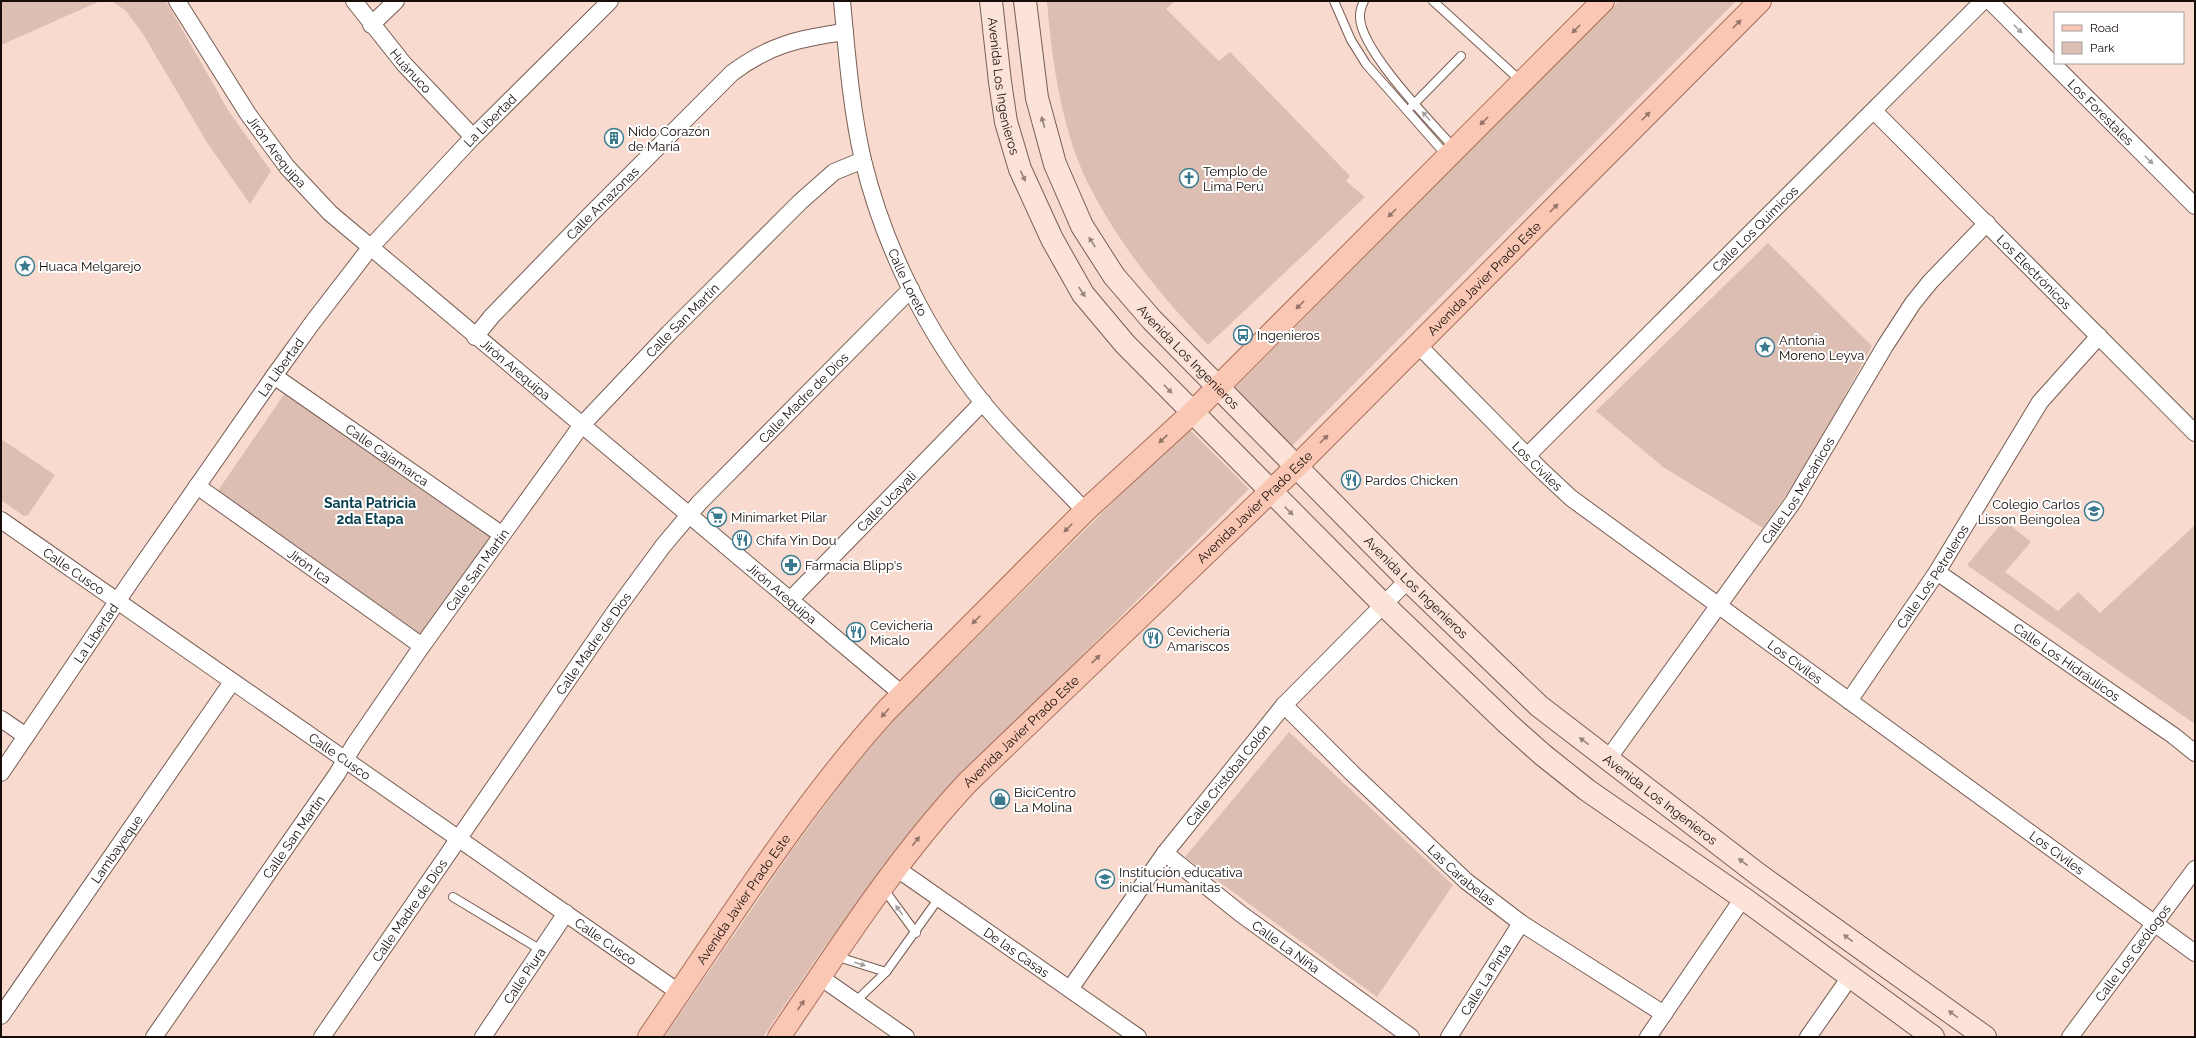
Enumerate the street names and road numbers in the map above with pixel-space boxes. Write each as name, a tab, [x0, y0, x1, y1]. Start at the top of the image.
street label: Avenida Los Ingenieros	[985, 16, 1023, 157]
street label: Huánuco	[387, 45, 435, 96]
street label: Los Forestales	[2065, 76, 2137, 148]
street label: La Libertad	[460, 91, 519, 150]
street label: Jirón Arequipa	[245, 113, 309, 190]
street label: Calle Amazonas	[563, 163, 642, 242]
street label: Calle Los Quimicos	[1709, 183, 1801, 275]
street label: Avenida Javier Prado Este	[1424, 218, 1544, 338]
street label: Los Electrónicos	[1994, 231, 2075, 312]
street label: Calle Loreto	[885, 246, 931, 319]
street label: Calle San Martín	[643, 280, 722, 360]
street label: Avenida Los Ingenieros	[1135, 301, 1243, 412]
street label: La Libertad	[255, 335, 307, 399]
street label: Jirón Arequipa	[478, 336, 554, 403]
street label: Calle Madre de Dios	[755, 349, 851, 446]
street label: Calle Cajamarca	[343, 421, 432, 489]
street label: Calle Los Mecánicos	[1758, 434, 1837, 547]
street label: Los Civiles	[1510, 438, 1566, 494]
street label: Avenida Javier Prado Este	[1194, 448, 1315, 566]
street label: Calle Ucayali	[854, 468, 919, 534]
street label: Calle Los Petroleros	[1893, 522, 1971, 631]
street label: Calle San Martín	[442, 526, 512, 614]
street label: Avenida Los Ingenieros	[1361, 533, 1471, 641]
street label: Calle Cusco	[40, 544, 108, 598]
street label: Jirón Ica	[285, 546, 334, 586]
street label: Jirón Arequipa	[744, 560, 820, 627]
street label: Calle Madre de Dios	[553, 589, 634, 697]
street label: La Libertad	[70, 601, 121, 666]
street label: Calle Los Hidráulicos	[2011, 620, 2123, 704]
street label: Los Civiles	[1765, 637, 1825, 686]
street label: Avenida Javier Prado Este	[960, 672, 1082, 790]
street label: Calle Cristóbal Colón	[1182, 721, 1273, 829]
street label: Calle Cusco	[306, 729, 374, 783]
street label: Avenida Los Ingenieros	[1601, 751, 1720, 848]
street label: Calle San Martín	[259, 792, 327, 881]
street label: Lambayeque	[88, 812, 145, 886]
street label: Los Civiles	[2027, 828, 2087, 877]
street label: Avenida Javier Prado Este	[693, 831, 793, 967]
street label: Las Carabelas	[1425, 842, 1498, 908]
street label: Calle Madre de Dios	[369, 856, 450, 964]
street label: Calle Los Geólogos	[2092, 901, 2174, 1004]
street label: Calle Cusco	[572, 915, 640, 968]
street label: Calle La Niña	[1249, 917, 1323, 976]
street label: De las Casas	[981, 924, 1052, 980]
street label: Calle La Pinta	[1457, 941, 1514, 1018]
street label: Calle Piura	[500, 945, 548, 1006]

